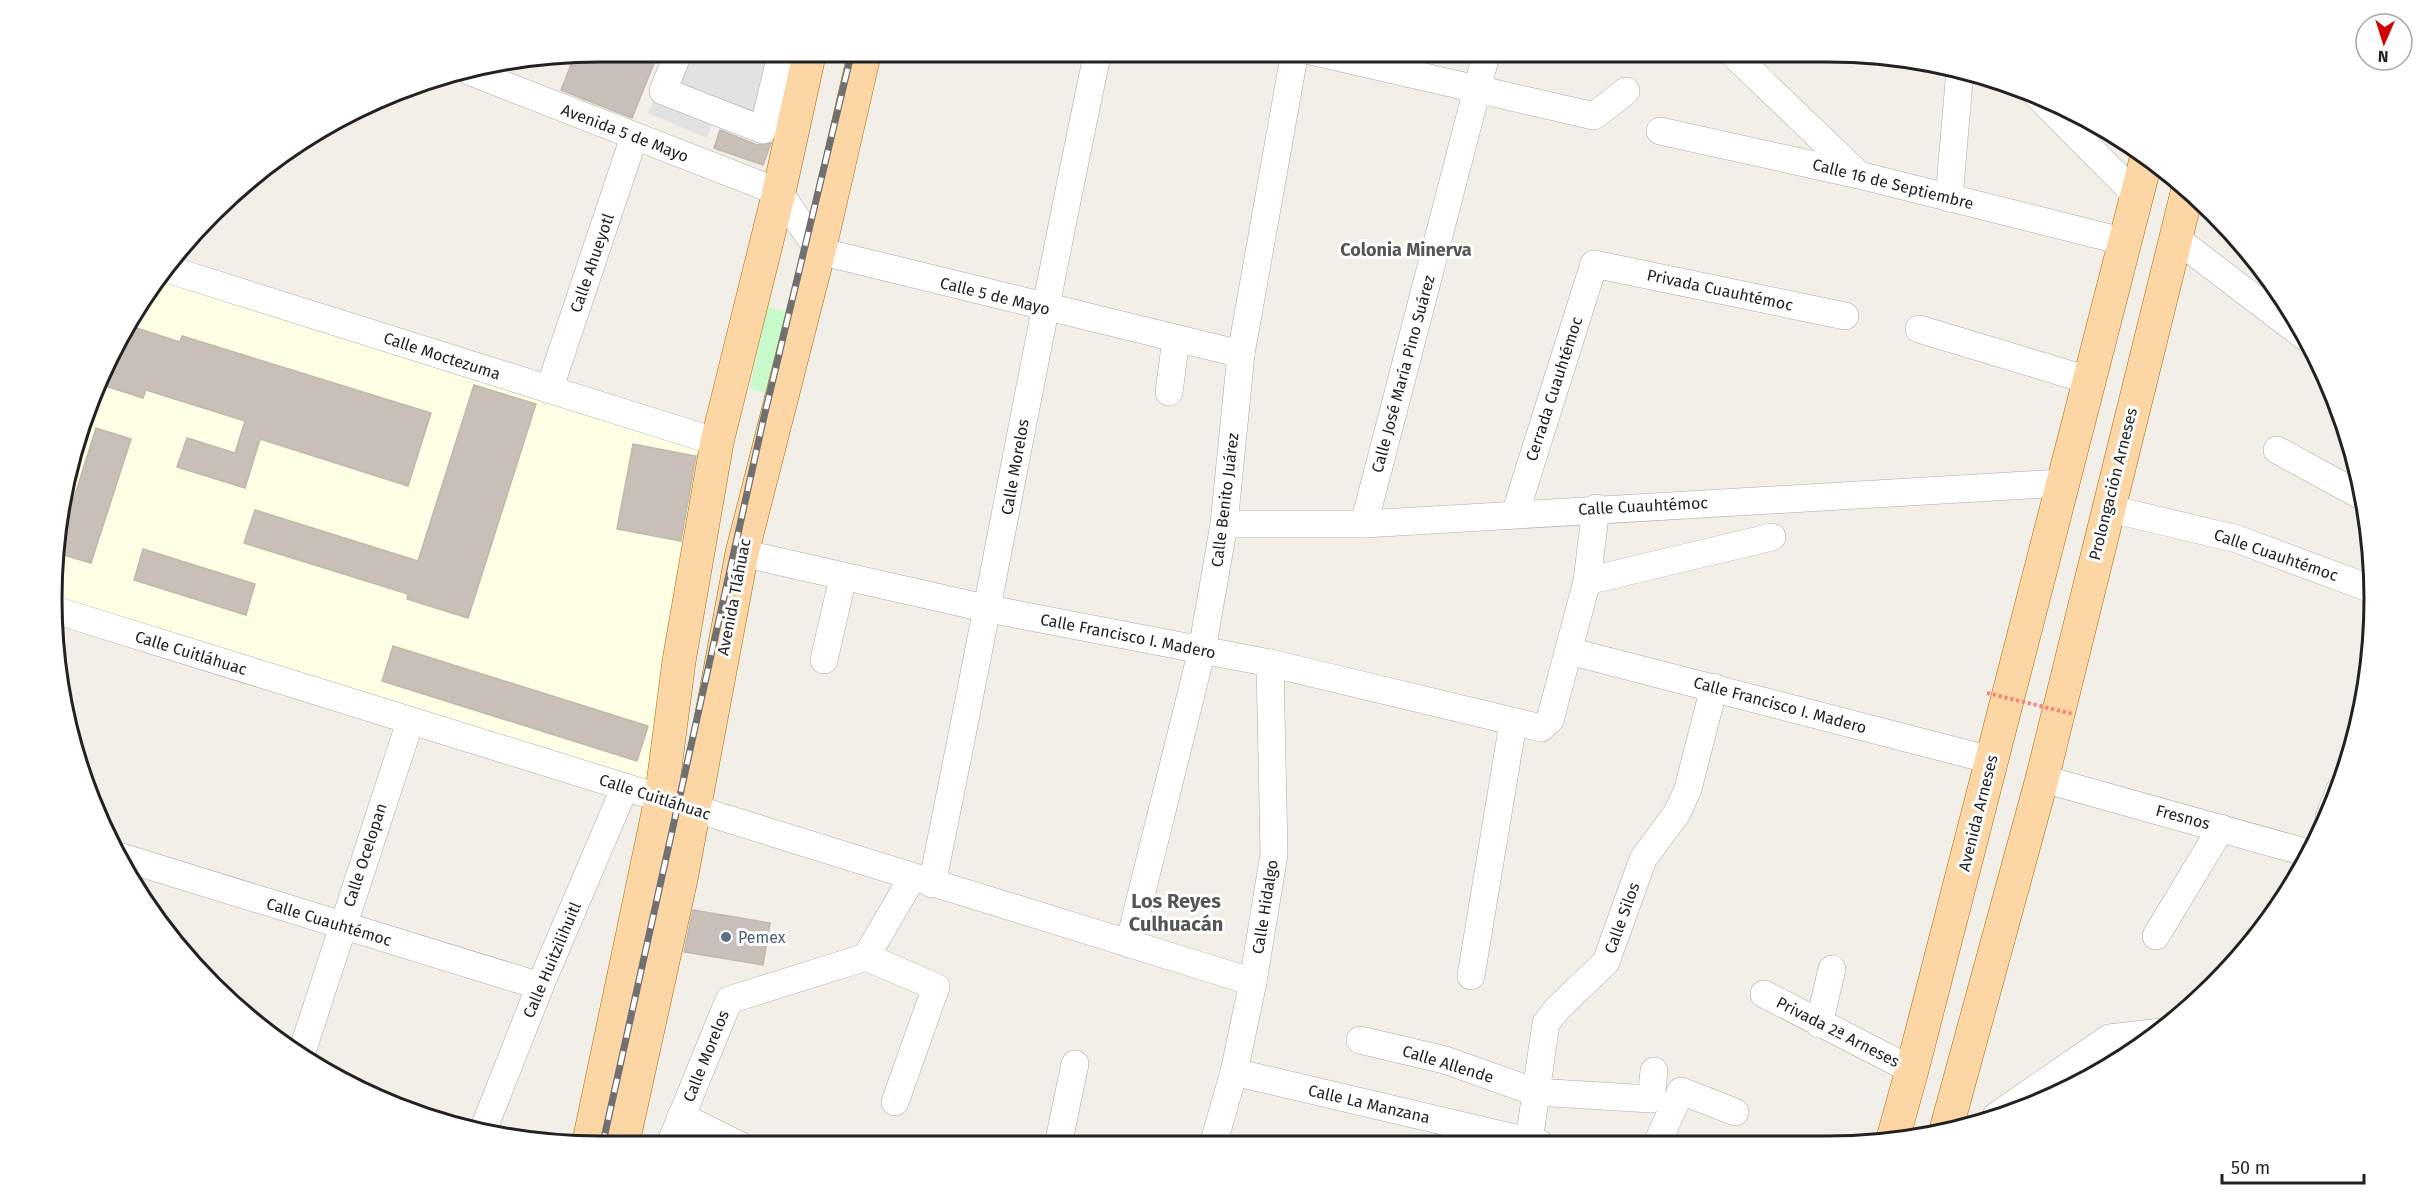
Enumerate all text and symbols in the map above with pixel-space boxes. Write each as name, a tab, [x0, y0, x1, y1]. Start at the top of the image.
north arrow	[2354, 12, 2414, 72]
text: N	[2377, 47, 2389, 66]
street label: Avenida 5 de Mayo	[559, 100, 691, 166]
street label: Calle 16 de Septiembre	[1810, 155, 1976, 213]
street label: Calle Ahueyotl	[566, 211, 618, 315]
district label: Colonia Minerva	[1340, 239, 1472, 261]
street label: Privada Cuauhtémoc	[1645, 265, 1795, 315]
street label: Calle 5 de Mayo	[938, 273, 1052, 319]
street label: Calle José María Pino Suárez	[1367, 273, 1439, 475]
street label: Cerrada Cuauhtémoc	[1522, 314, 1586, 464]
street label: Calle Moctezuma	[381, 328, 503, 384]
street label: Prolongación Arneses	[2085, 406, 2141, 562]
street label: Calle Morelos	[997, 417, 1033, 517]
street label: Calle Benito Juárez	[1207, 432, 1243, 568]
street label: Calle Cuauhtémoc	[1578, 493, 1709, 519]
street label: Calle Cuauhtémoc	[2211, 525, 2341, 585]
street label: Avenida Tláhuac	[713, 537, 755, 657]
street label: Calle Francisco I. Madero	[1039, 610, 1217, 662]
street label: Calle Cuitláhuac	[133, 627, 250, 679]
street label: Calle Francisco I. Madero	[1691, 673, 1869, 737]
street label: Avenida Arneses	[1954, 753, 2002, 873]
street label: Calle Cuitláhuac	[597, 770, 713, 824]
street label: Calle Ocelopan	[339, 801, 391, 909]
street label: Fresnos	[2154, 801, 2212, 833]
street label: Calle Hidalgo	[1248, 858, 1282, 956]
street label: Calle Silos	[1600, 880, 1644, 956]
district label: Los Reyes Culhuacán	[1129, 889, 1223, 936]
street label: Calle Cuauhtémoc	[264, 894, 394, 950]
street label: Calle Huitzilihuitl	[519, 899, 585, 1021]
place label: Pemex	[738, 928, 786, 947]
marker: Pemex	[719, 930, 733, 944]
street label: Privada 2ª Arneses	[1773, 993, 1903, 1071]
street label: Calle Morelos	[679, 1007, 733, 1105]
street label: Calle Allende	[1400, 1041, 1496, 1087]
street label: Calle La Manzana	[1306, 1081, 1432, 1127]
scale bar	[2222, 1147, 2364, 1185]
text: 50 m	[2231, 1157, 2270, 1179]

